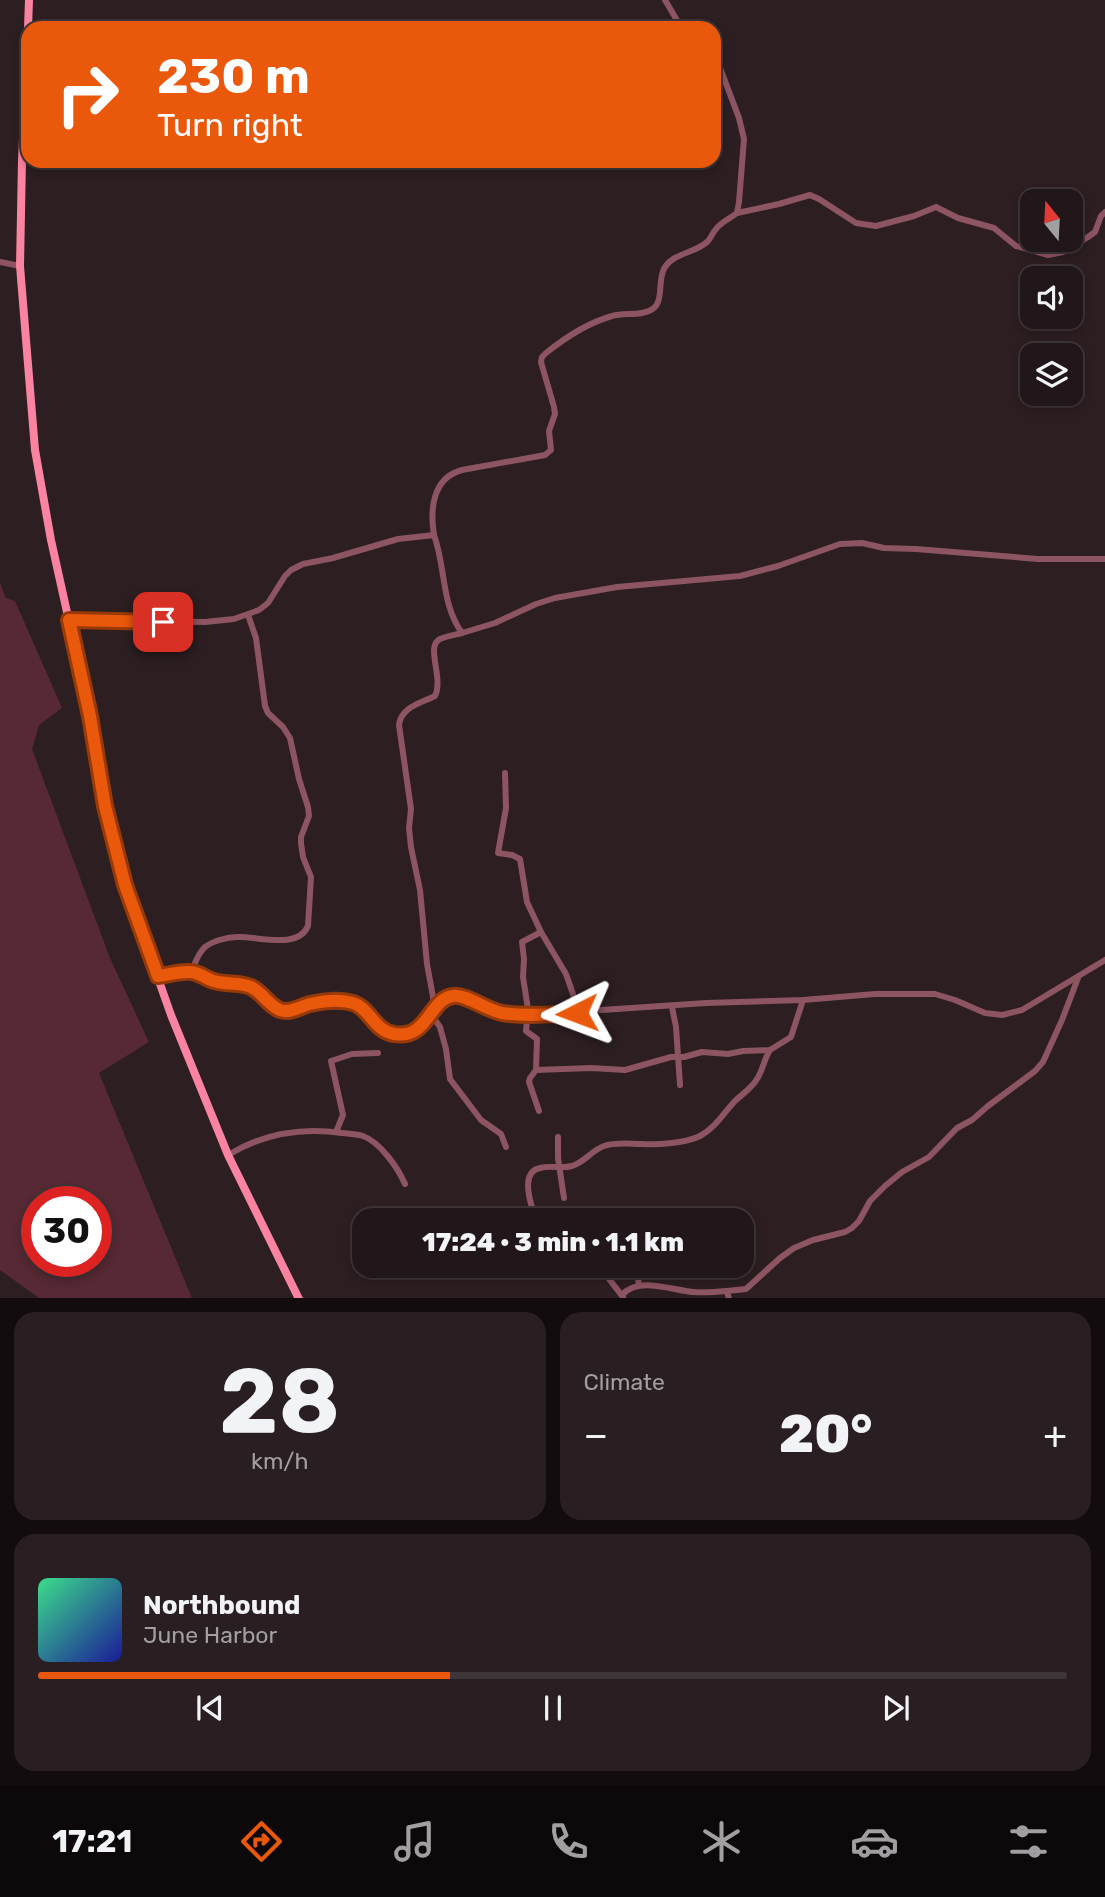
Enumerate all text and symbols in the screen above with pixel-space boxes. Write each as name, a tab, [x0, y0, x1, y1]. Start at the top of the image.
text: 230 m	[157, 47, 310, 105]
icon: right	[42, 49, 133, 140]
text: Turn right	[157, 106, 302, 144]
north arrow	[1020, 189, 1083, 252]
map controls	[1020, 189, 1083, 406]
button: sound	[1020, 266, 1083, 329]
button: layers	[1020, 343, 1083, 406]
pin	[133, 592, 193, 652]
icon: arrive	[144, 603, 182, 641]
position arrow	[540, 976, 614, 1050]
speed limit sign: 30	[21, 1186, 112, 1277]
text: 17:24 · 3 min · 1.1 km	[422, 1227, 684, 1258]
text: 28	[219, 1347, 340, 1455]
text: Climate	[584, 1368, 665, 1396]
text: 20°	[779, 1403, 872, 1465]
text: −	[584, 1412, 608, 1458]
text: +	[1043, 1412, 1067, 1458]
text: km/h	[251, 1447, 308, 1475]
text: Northbound	[143, 1590, 301, 1621]
text: June Harbor	[143, 1621, 277, 1649]
icon: previous	[191, 1689, 229, 1727]
icon: pause	[534, 1689, 572, 1727]
icon: next	[877, 1689, 915, 1727]
icon: directions	[237, 1817, 286, 1866]
icon: music	[390, 1817, 439, 1866]
icon: phone	[544, 1817, 593, 1866]
icon: climate	[697, 1817, 746, 1866]
icon: car	[850, 1817, 899, 1866]
icon: filters	[1004, 1817, 1053, 1866]
text: 17:21	[52, 1822, 132, 1860]

